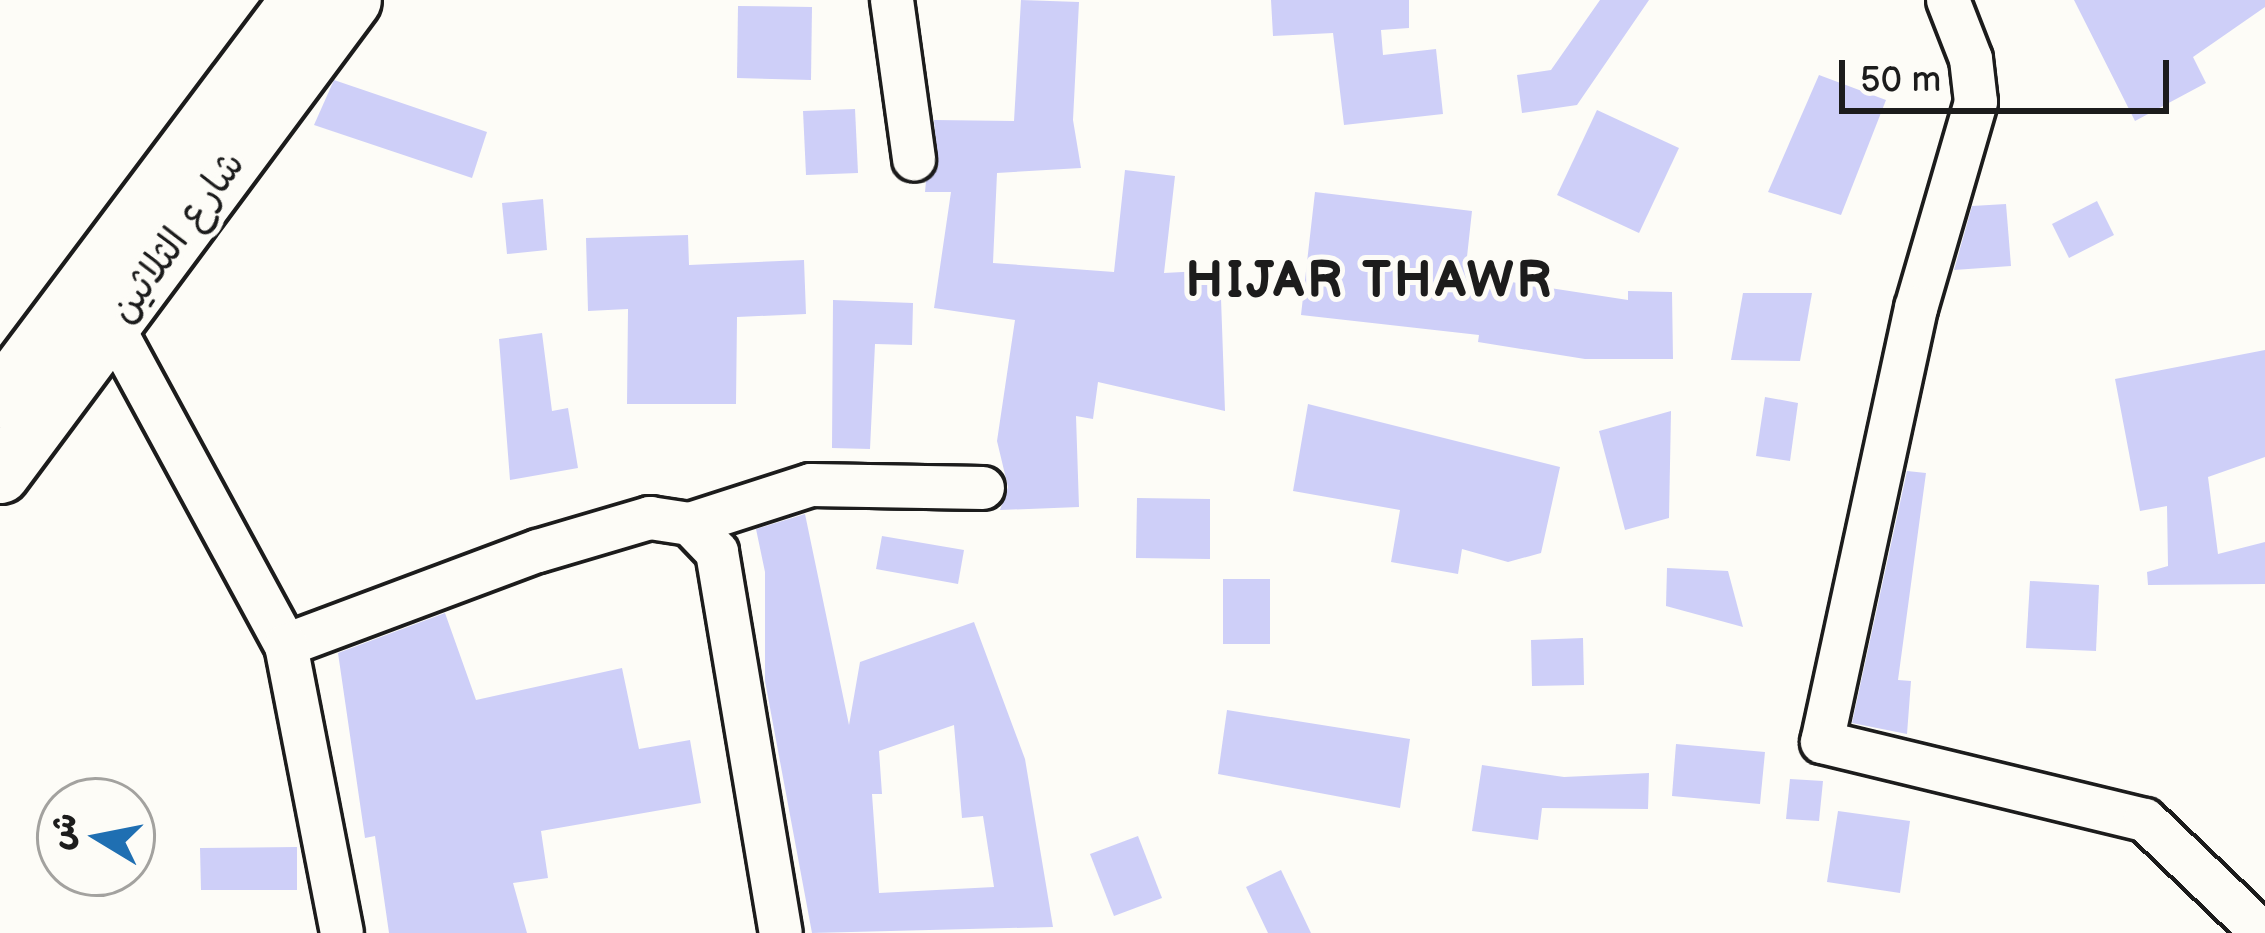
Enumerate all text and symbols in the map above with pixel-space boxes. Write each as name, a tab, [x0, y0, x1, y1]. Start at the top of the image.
scale bar	[1845, 36, 2175, 110]
text: 50 m	[1860, 59, 1941, 102]
street label: شارع الثلاثين	[100, 143, 256, 333]
district label: HIJAR THAWR	[1185, 251, 1555, 313]
north arrow	[36, 777, 156, 897]
text: ش	[41, 810, 86, 853]

